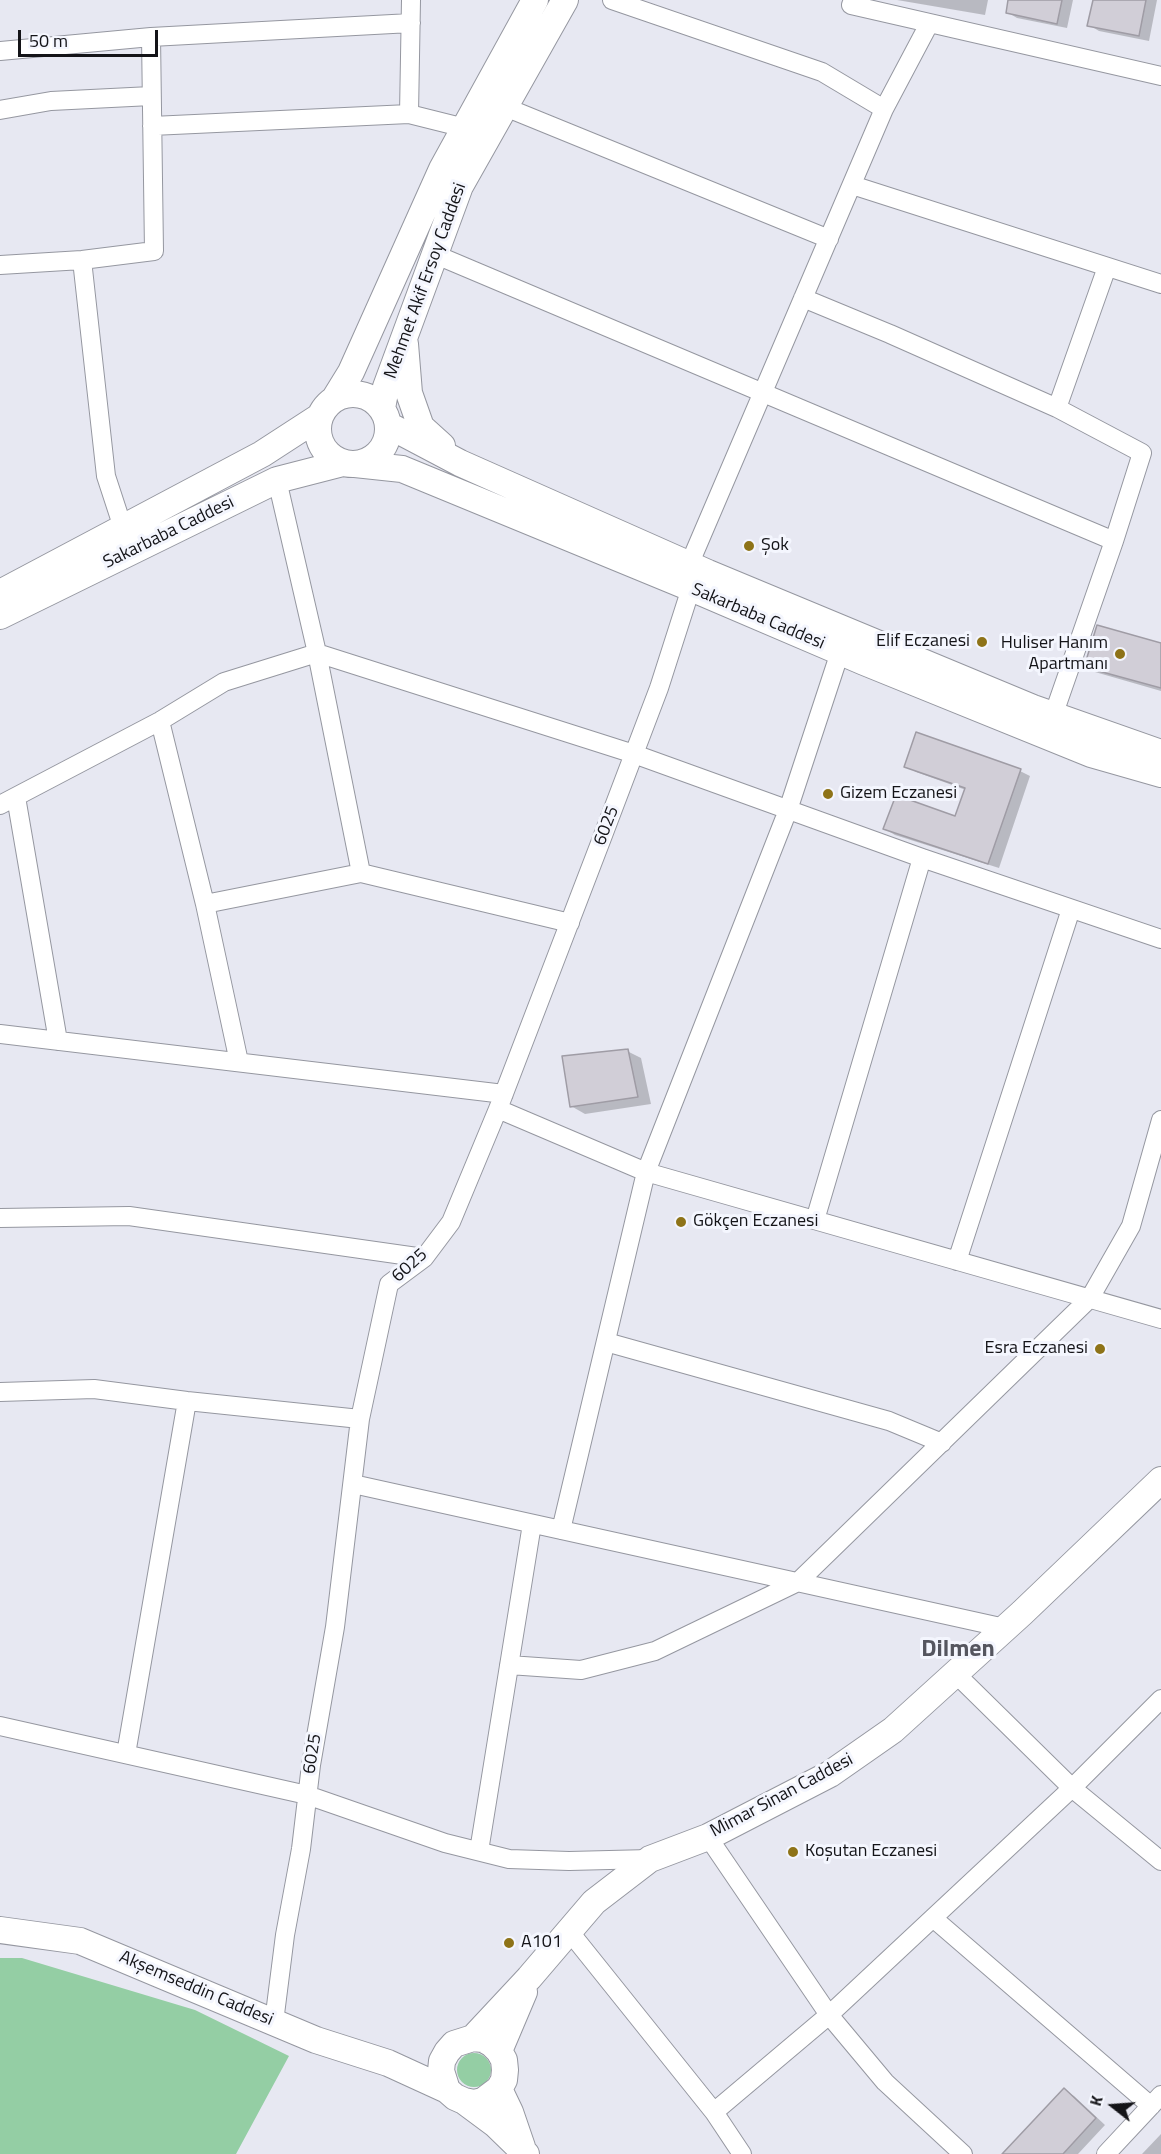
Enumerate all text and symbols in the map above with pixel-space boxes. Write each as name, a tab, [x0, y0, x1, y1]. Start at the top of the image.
scale bar	[21, 18, 160, 56]
text: 50 m	[29, 27, 68, 54]
street label: Mehmet Akif Ersoy Caddesi	[380, 180, 472, 382]
street label: Sakarbaba Caddesi	[100, 492, 238, 574]
place label: Şok	[761, 535, 789, 557]
marker: Şok	[742, 539, 756, 553]
street label: Sakarbaba Caddesi	[688, 579, 828, 655]
place label: Elif Eczanesi	[876, 631, 970, 653]
place label: Huliser Hanım Apartmanı	[1001, 633, 1108, 676]
marker: Elif Eczanesi	[975, 635, 989, 649]
marker: Huliser Hanım Apartmanı	[1113, 647, 1127, 661]
place label: Gizem Eczanesi	[840, 783, 957, 805]
marker: Gizem Eczanesi	[821, 787, 835, 801]
street label: 6025	[590, 803, 624, 849]
place label: Gökçen Eczanesi	[693, 1211, 818, 1233]
marker: Gökçen Eczanesi	[674, 1215, 688, 1229]
street label: 6025	[388, 1244, 432, 1288]
place label: Esra Eczanesi	[985, 1338, 1088, 1360]
marker: Esra Eczanesi	[1093, 1342, 1107, 1356]
district label: Dilmen	[921, 1636, 995, 1664]
street label: 6025	[299, 1732, 327, 1776]
street label: Mimar Sinan Caddesi	[707, 1749, 857, 1843]
place label: Koşutan Eczanesi	[805, 1841, 937, 1863]
marker: Koşutan Eczanesi	[786, 1845, 800, 1859]
place label: A101	[521, 1932, 562, 1954]
marker: A101	[502, 1936, 516, 1950]
street label: Akşemseddin Caddesi	[116, 1947, 276, 2031]
north arrow	[1083, 2076, 1143, 2136]
text: K	[1083, 2093, 1109, 2109]

